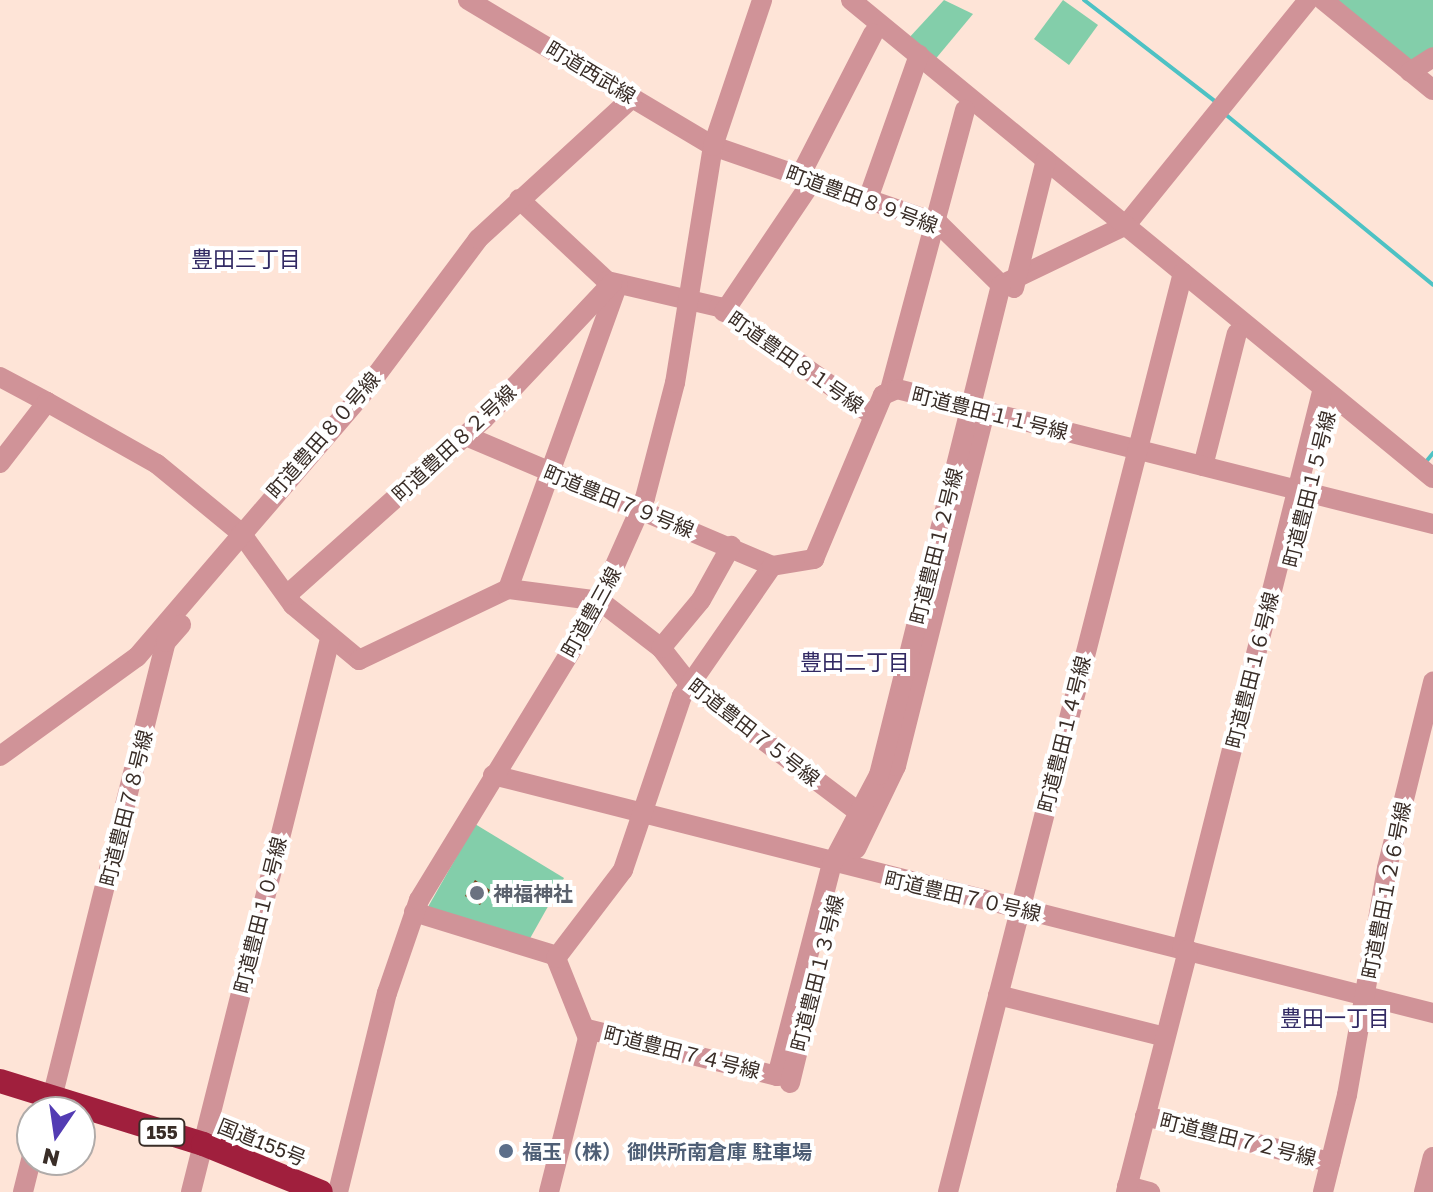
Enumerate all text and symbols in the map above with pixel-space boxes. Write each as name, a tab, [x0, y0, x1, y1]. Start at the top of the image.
street label: 町道西武線	[542, 36, 640, 108]
street label: 町道豊田８９号線	[783, 160, 941, 238]
district label: 豊田三丁目	[191, 246, 301, 272]
street label: 町道豊田８１号線	[724, 306, 868, 418]
street label: 町道豊田８０号線	[261, 367, 385, 503]
street label: 町道豊田８２号線	[387, 380, 521, 506]
street label: 町道豊田１１号線	[909, 382, 1071, 444]
street label: 町道豊田１５号線	[1278, 408, 1340, 570]
street label: 町道豊田７９号線	[540, 460, 698, 542]
street label: 町道豊田１２号線	[905, 465, 967, 627]
street label: 町道豊三線	[556, 562, 626, 662]
street label: 町道豊田１６号線	[1221, 589, 1283, 751]
district label: 豊田二丁目	[800, 649, 910, 675]
street label: 町道豊田１４号線	[1033, 653, 1095, 815]
street label: 町道豊田７５号線	[684, 673, 824, 791]
street label: 町道豊田７８号線	[95, 727, 157, 889]
street label: 町道豊田１２６号線	[1357, 799, 1415, 981]
street label: 町道豊田１０号線	[229, 834, 291, 996]
street label: 町道豊田７０号線	[882, 866, 1044, 926]
place label: 神福神社	[493, 881, 573, 905]
marker: 神福神社	[468, 884, 486, 902]
street label: 町道豊田１３号線	[786, 892, 848, 1054]
district label: 豊田一丁目	[1280, 1005, 1390, 1031]
street label: 町道豊田７４号線	[601, 1021, 763, 1083]
north arrow	[16, 1096, 96, 1176]
street label: 町道豊田７２号線	[1157, 1108, 1319, 1170]
street label: 国道155号	[214, 1113, 310, 1171]
road number: 155	[138, 1118, 186, 1146]
place label: 福玉（株） 御供所南倉庫 駐車場	[522, 1139, 812, 1163]
marker: 福玉（株） 御供所南倉庫 駐車場	[497, 1142, 515, 1160]
text: N	[40, 1143, 62, 1173]

